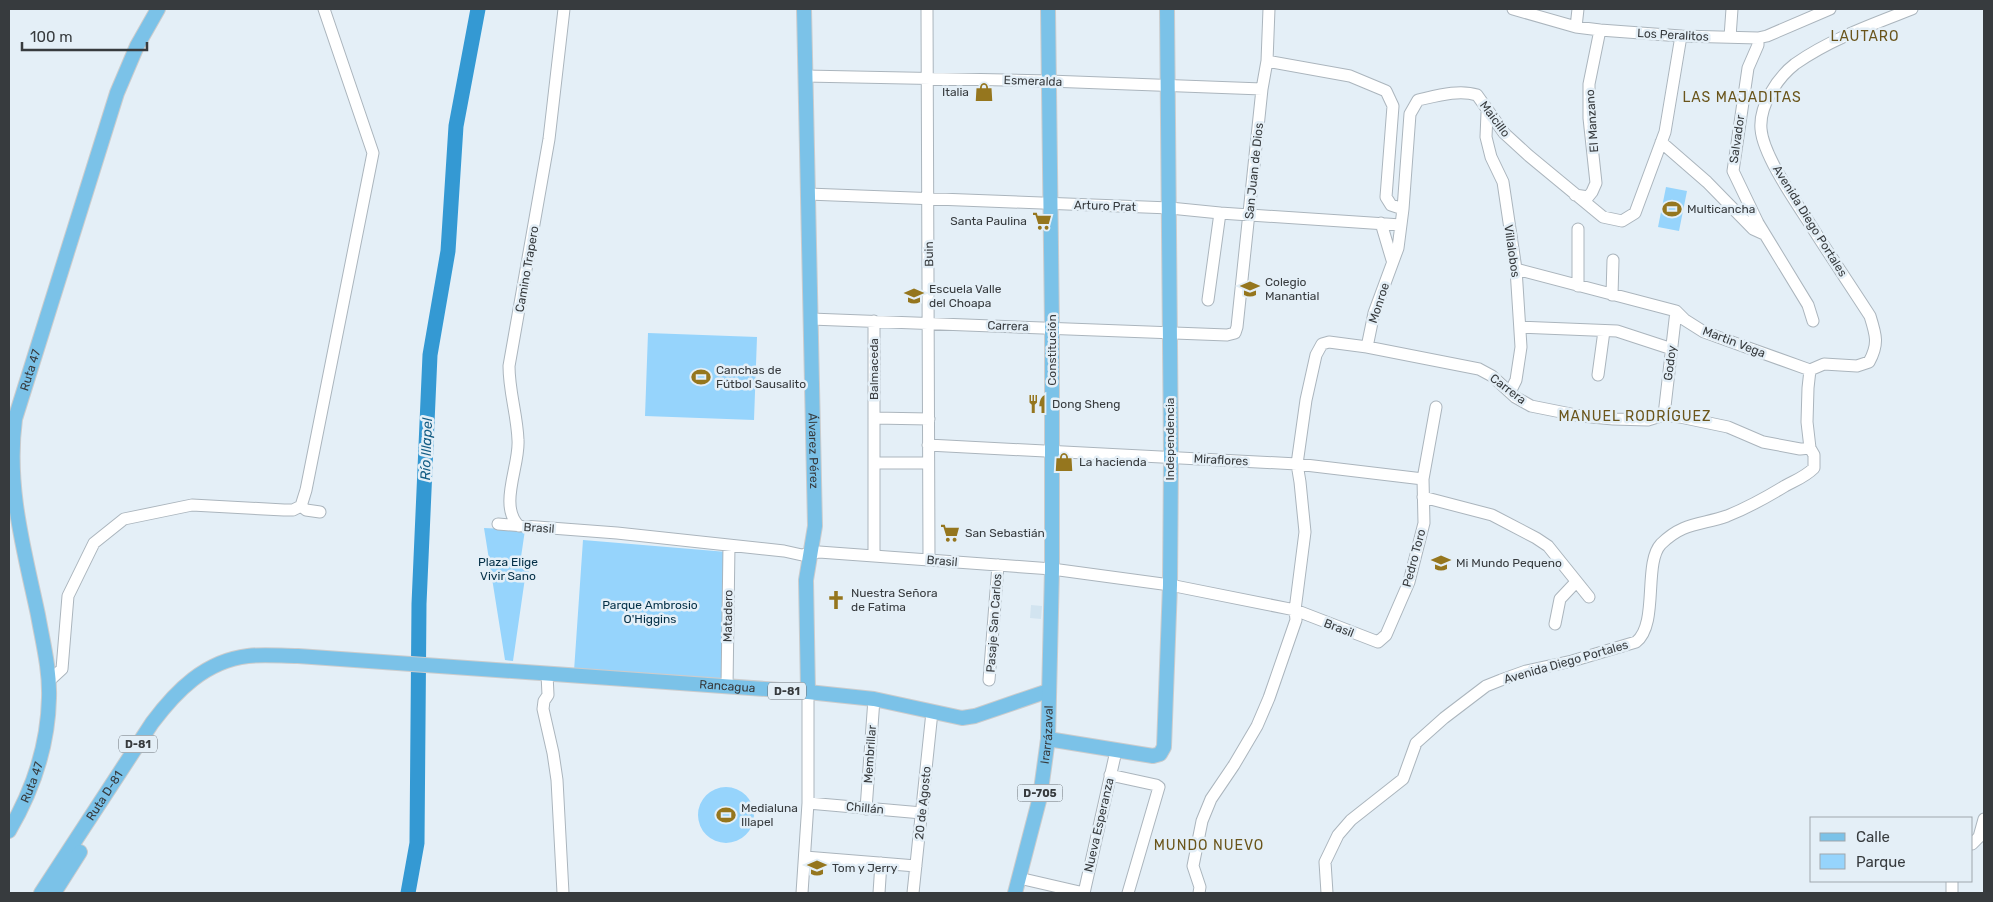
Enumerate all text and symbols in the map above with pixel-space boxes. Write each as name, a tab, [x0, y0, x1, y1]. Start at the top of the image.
scale bar	[22, 20, 148, 52]
street label: Los Peralitos	[1637, 26, 1709, 44]
text: 100 m	[30, 28, 72, 46]
district label: LAUTARO	[1831, 28, 1899, 45]
street label: Esmeralda	[1004, 73, 1062, 89]
shop icon: Italia	[973, 81, 995, 103]
place label: Italia	[942, 85, 969, 99]
street label: El Manzano	[1583, 89, 1601, 153]
district label: LAS MAJADITAS	[1682, 89, 1802, 106]
street label: Maicillo	[1477, 98, 1513, 140]
street label: Salvador	[1727, 114, 1747, 164]
street label: San Juan de Dios	[1242, 122, 1266, 220]
street label: Avenida Diego Portales	[1770, 163, 1850, 279]
street label: Arturo Prat	[1074, 198, 1137, 214]
sports icon: Multicancha	[1661, 198, 1683, 220]
place label: Multicancha	[1687, 202, 1755, 216]
supermarket icon: Santa Paulina	[1031, 210, 1053, 232]
place label: Santa Paulina	[950, 214, 1027, 228]
street label: Villalobos	[1501, 224, 1523, 278]
street label: Camino Trapero	[513, 225, 541, 313]
street label: Buin	[922, 241, 936, 267]
place label: Colegio Manantial	[1265, 275, 1319, 303]
school or university icon: Colegio Manantial	[1239, 278, 1261, 300]
street label: Monroe	[1366, 281, 1392, 325]
place label: Escuela Valle del Choapa	[929, 282, 1002, 310]
school or university icon: Escuela Valle del Choapa	[903, 285, 925, 307]
street label: Constitución	[1045, 314, 1059, 386]
street label: Carrera	[987, 318, 1029, 334]
street label: Martin Vega	[1701, 324, 1767, 360]
street label: Balmaceda	[867, 338, 881, 400]
street label: Godoy	[1661, 344, 1679, 381]
street label: Ruta 47	[17, 348, 43, 393]
place label: Canchas de Fútbol Sausalito	[716, 363, 806, 391]
sports icon: Canchas de Fútbol Sausalito	[690, 366, 712, 388]
street label: Carrera	[1487, 371, 1529, 407]
restaurant icon: Dong Sheng	[1026, 393, 1048, 415]
place label: Dong Sheng	[1052, 397, 1120, 411]
street label: Independencia	[1163, 398, 1177, 480]
district label: MANUEL RODRÍGUEZ	[1559, 407, 1711, 425]
street label: Álvarez Pérez	[806, 413, 821, 489]
water label: Río Illapel	[417, 417, 436, 481]
shop icon: La hacienda	[1053, 451, 1075, 473]
street label: Miraflores	[1193, 452, 1249, 468]
place label: La hacienda	[1079, 455, 1147, 469]
street label: Brasil	[523, 520, 555, 536]
supermarket icon: San Sebastián	[939, 522, 961, 544]
place label: San Sebastián	[965, 526, 1045, 540]
street label: Pedro Toro	[1400, 527, 1428, 589]
school or university icon: Mi Mundo Pequeno	[1430, 552, 1452, 574]
street label: Brasil	[926, 553, 958, 569]
park label: Plaza Elige Vivir Sano	[478, 555, 538, 583]
place label: Mi Mundo Pequeno	[1456, 556, 1562, 570]
street label: Pasaje San Carlos	[984, 573, 1004, 673]
place label: Nuestra Señora de Fatima	[851, 586, 938, 614]
street label: Matadero	[721, 589, 735, 642]
church icon: Nuestra Señora de Fatima	[825, 589, 847, 611]
park label: Parque Ambrosio O'Higgins	[602, 598, 698, 626]
street label: Brasil	[1322, 616, 1356, 640]
street label: Avenida Diego Portales	[1502, 638, 1630, 686]
street label: Rancagua	[699, 677, 756, 695]
road number: D-81	[768, 682, 806, 699]
street label: Irarrázaval	[1038, 705, 1056, 765]
street label: Membrillar	[861, 724, 879, 784]
road number: D-81	[119, 736, 157, 752]
street label: Ruta 47	[18, 760, 46, 805]
street label: 20 de Agosto	[912, 765, 934, 840]
street label: Ruta D-81	[83, 768, 126, 823]
street label: Nueva Esperanza	[1081, 776, 1117, 874]
road number: D-705	[1018, 784, 1062, 801]
street label: Chillán	[845, 799, 885, 817]
place label: Medialuna Illapel	[741, 801, 798, 829]
sports icon: Medialuna Illapel	[715, 804, 737, 826]
legend	[1810, 817, 1973, 882]
text: Calle	[1856, 828, 1890, 846]
district label: MUNDO NUEVO	[1154, 837, 1264, 854]
text: Parque	[1856, 853, 1906, 871]
school or university icon: Tom y Jerry	[806, 857, 828, 879]
place label: Tom y Jerry	[832, 861, 898, 875]

